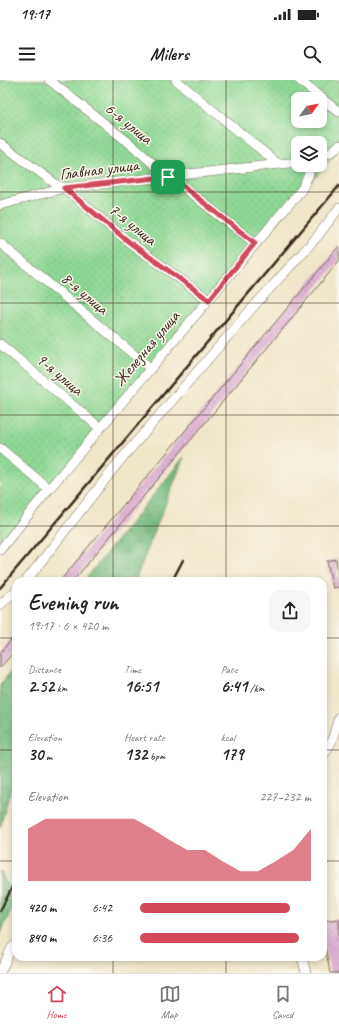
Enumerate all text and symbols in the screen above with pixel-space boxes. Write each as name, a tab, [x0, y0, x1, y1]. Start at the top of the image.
text: 19:17	[20, 5, 50, 24]
icon: menu	[16, 43, 38, 65]
text: Milers	[150, 43, 189, 65]
icon: search	[301, 43, 323, 65]
north arrow	[291, 92, 327, 128]
map controls	[291, 92, 327, 172]
street label: 6-я улица	[101, 98, 158, 150]
button: layers	[291, 136, 327, 172]
street label: Главная улица	[58, 154, 142, 185]
pin	[151, 160, 185, 194]
icon: arrive	[157, 166, 179, 188]
street label: 7-я улица	[105, 199, 162, 251]
street label: 8-я улица	[57, 268, 114, 320]
street label: Железная улица	[109, 305, 186, 391]
street label: 9-я улица	[32, 349, 89, 401]
text: Evening run	[28, 589, 118, 617]
button: share	[269, 590, 311, 632]
text: 19:17 · 6 × 420 m	[28, 618, 109, 634]
text: Distance	[28, 662, 61, 676]
text: Time	[124, 662, 141, 676]
text: Pace	[221, 662, 238, 676]
text: 2.52	[28, 676, 54, 697]
text: 16:51	[124, 676, 158, 697]
text: 6:41	[221, 676, 247, 697]
text: km	[54, 681, 67, 695]
text: /km	[247, 681, 264, 695]
text: Elevation	[28, 730, 62, 744]
text: Heart rate	[124, 730, 164, 744]
text: kcal	[221, 730, 235, 744]
text: 30	[28, 744, 43, 765]
text: 132	[124, 744, 147, 765]
text: 179	[221, 744, 243, 765]
text: m	[43, 749, 52, 763]
text: bpm	[147, 749, 165, 763]
text: Elevation	[28, 789, 68, 805]
text: 227–232 m	[260, 789, 311, 805]
text: 420 m	[28, 900, 56, 916]
text: 6:42	[92, 900, 112, 916]
text: 840 m	[28, 930, 56, 946]
text: 6:36	[92, 930, 112, 946]
tab: Home	[46, 983, 68, 1021]
tab: Map	[159, 983, 181, 1021]
tab: Saved	[272, 983, 294, 1021]

